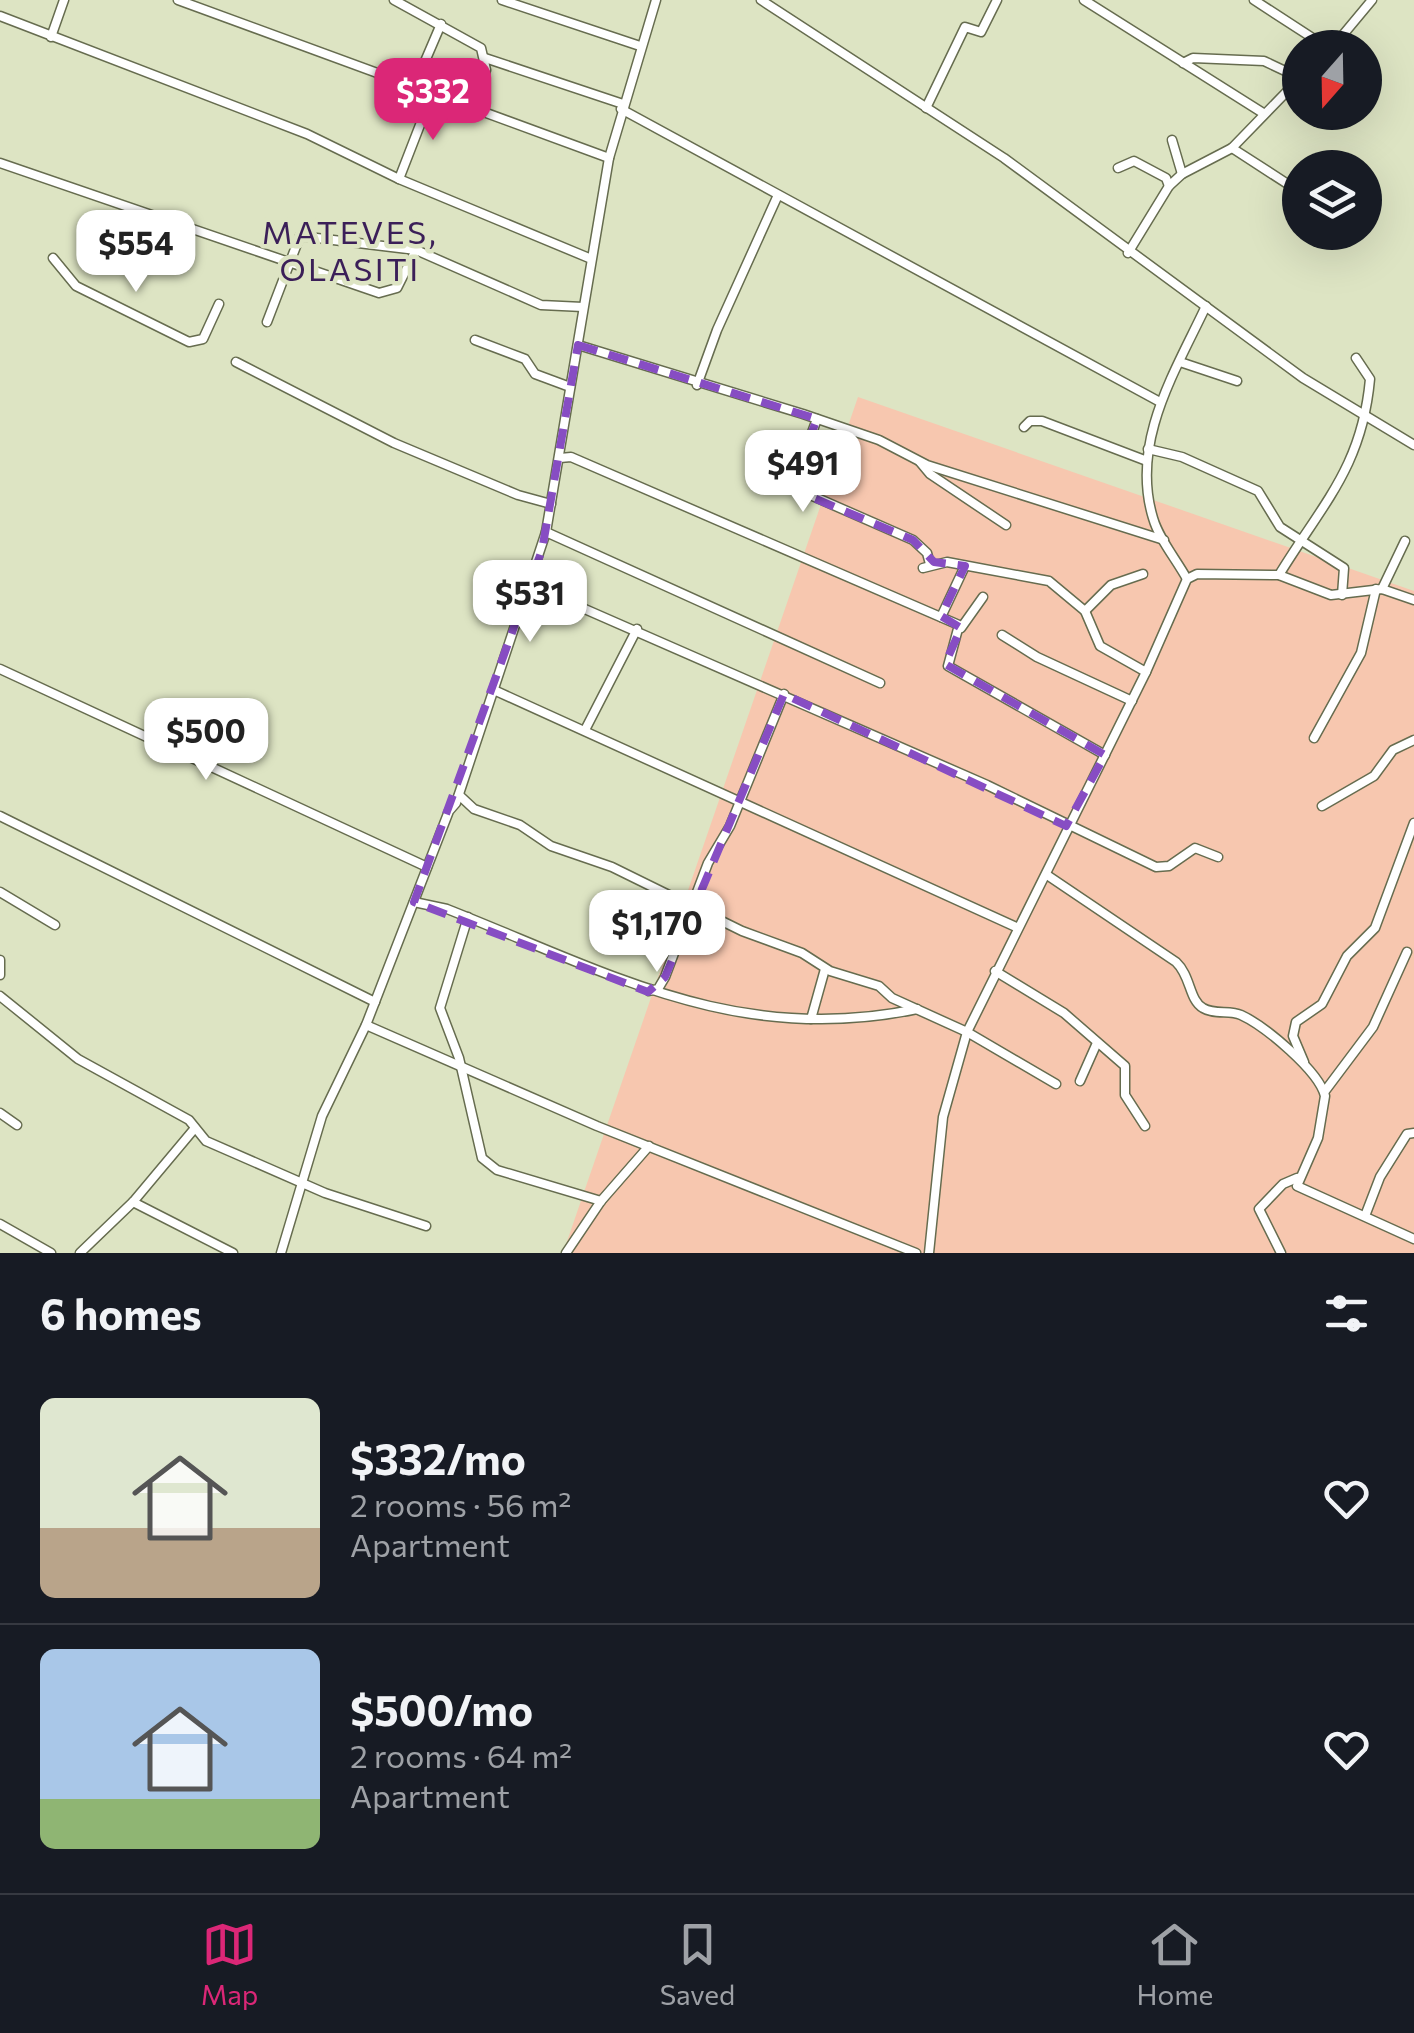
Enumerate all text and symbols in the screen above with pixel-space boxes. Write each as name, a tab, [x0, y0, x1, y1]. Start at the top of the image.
north arrow	[1282, 30, 1382, 130]
map controls	[1282, 30, 1382, 250]
pin: $332	[374, 58, 492, 143]
text: $332	[396, 70, 470, 110]
button: layers	[1282, 150, 1382, 250]
pin: $554	[77, 210, 195, 295]
district label: MATEVES, OLASITI	[262, 211, 438, 288]
text: $554	[98, 222, 174, 262]
pin: $491	[744, 430, 862, 515]
text: $491	[767, 442, 839, 482]
pin: $531	[471, 560, 589, 645]
text: $531	[495, 572, 565, 612]
pin: $500	[147, 698, 265, 783]
text: $500	[166, 710, 246, 750]
pin: $1,170	[576, 890, 738, 975]
text: $1,170	[611, 902, 703, 942]
icon: filters	[1319, 1286, 1374, 1341]
text: 6 homes	[40, 1287, 202, 1339]
text: $332/mo	[350, 1432, 526, 1484]
icon: home	[120, 1438, 240, 1558]
icon: heart	[1319, 1471, 1374, 1526]
text: 2 rooms · 56 m²	[350, 1484, 571, 1524]
text: Apartment	[350, 1524, 510, 1564]
text: $500/mo	[350, 1683, 533, 1735]
icon: home	[120, 1689, 240, 1809]
icon: heart	[1319, 1722, 1374, 1777]
text: 2 rooms · 64 m²	[350, 1735, 572, 1775]
text: Apartment	[350, 1775, 510, 1815]
tab: Map	[201, 1917, 258, 2011]
tab: Saved	[660, 1917, 735, 2011]
tab: Home	[1136, 1917, 1213, 2011]

